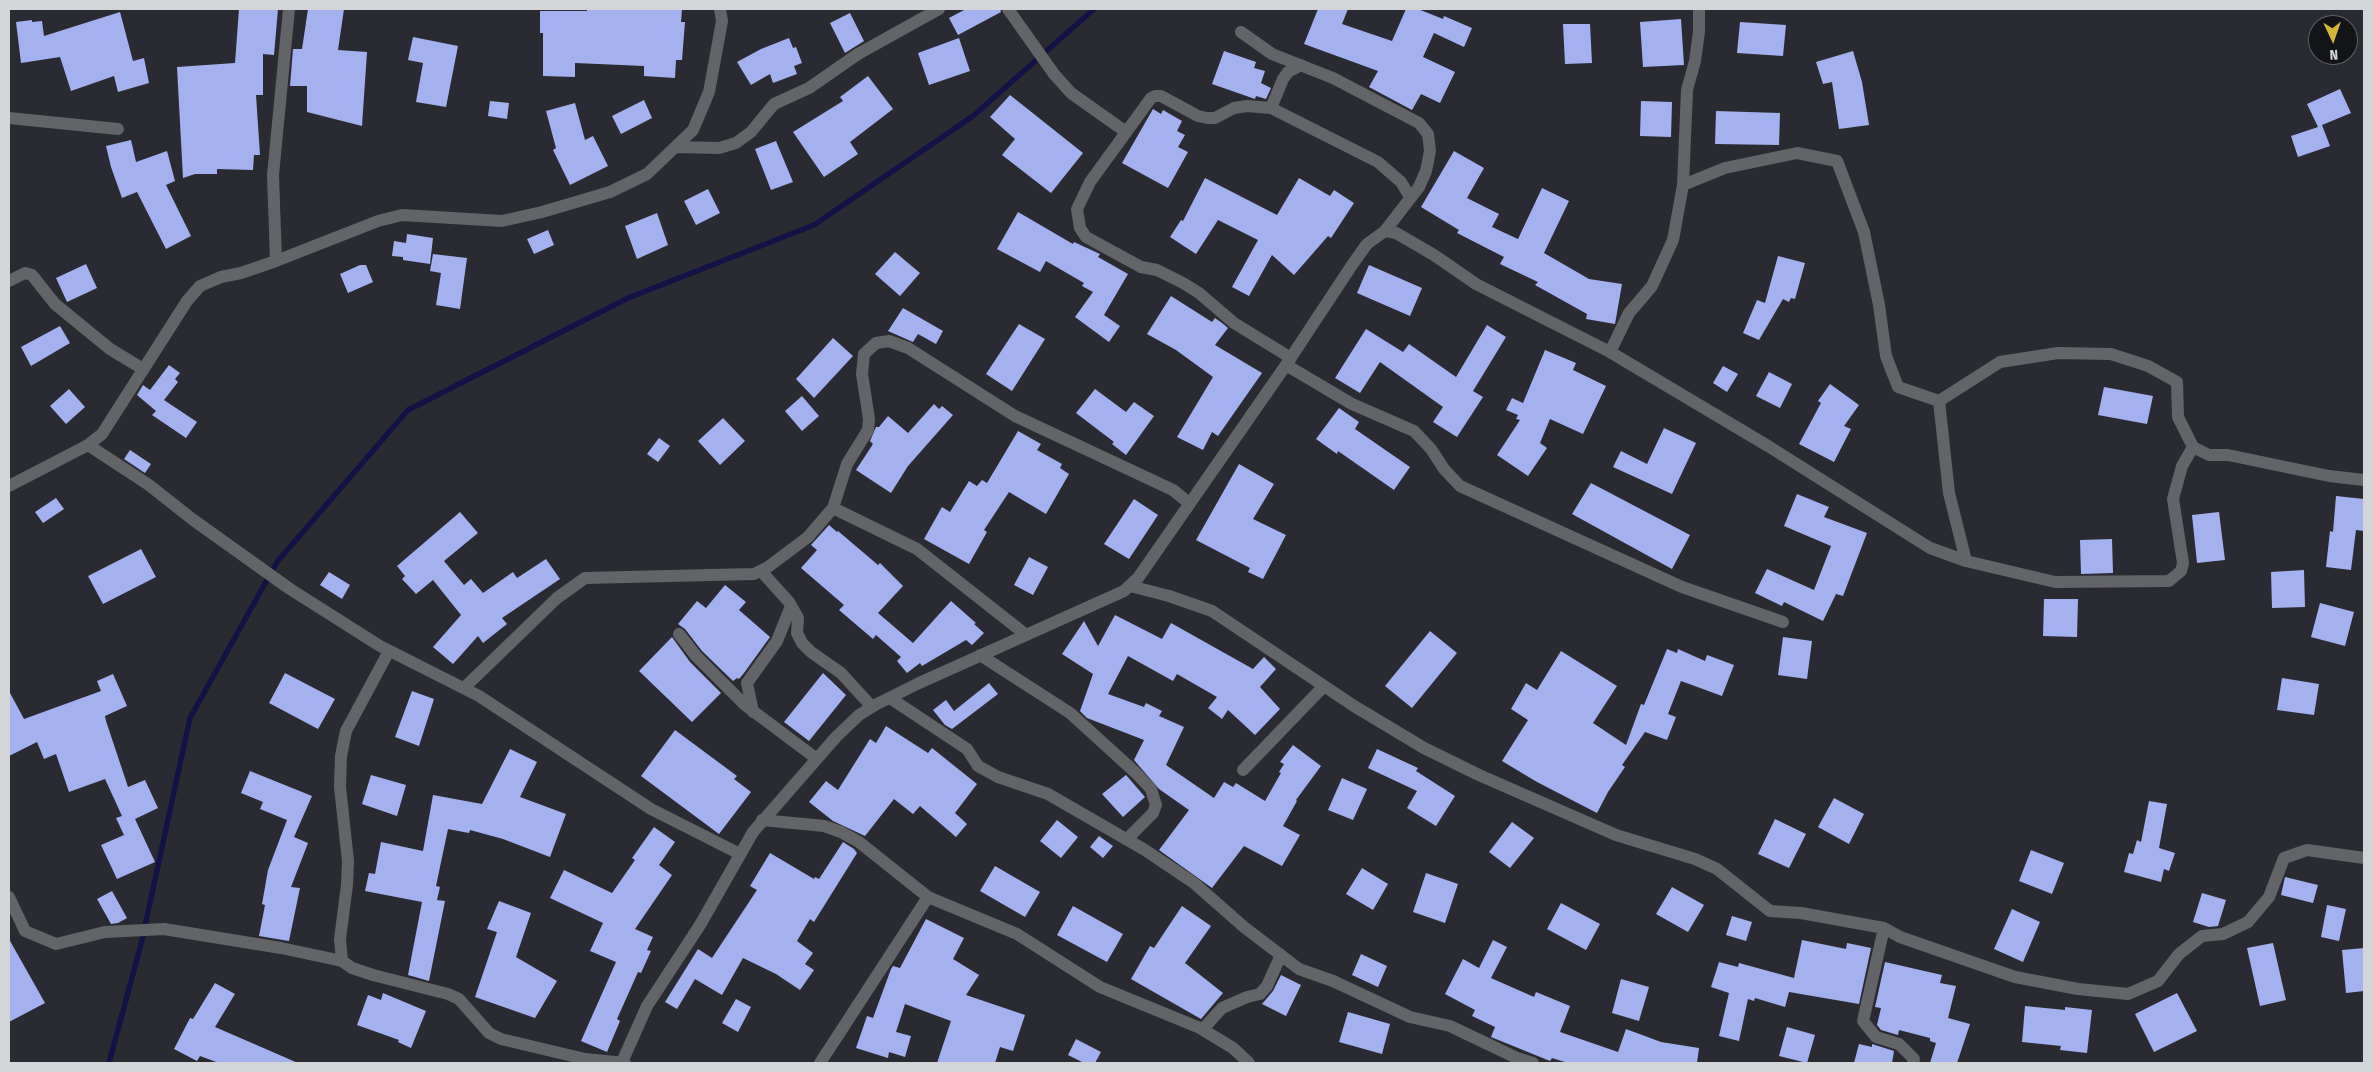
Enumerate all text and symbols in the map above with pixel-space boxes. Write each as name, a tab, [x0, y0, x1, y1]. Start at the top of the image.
north arrow	[2308, 15, 2358, 65]
text: N	[2329, 46, 2338, 63]

